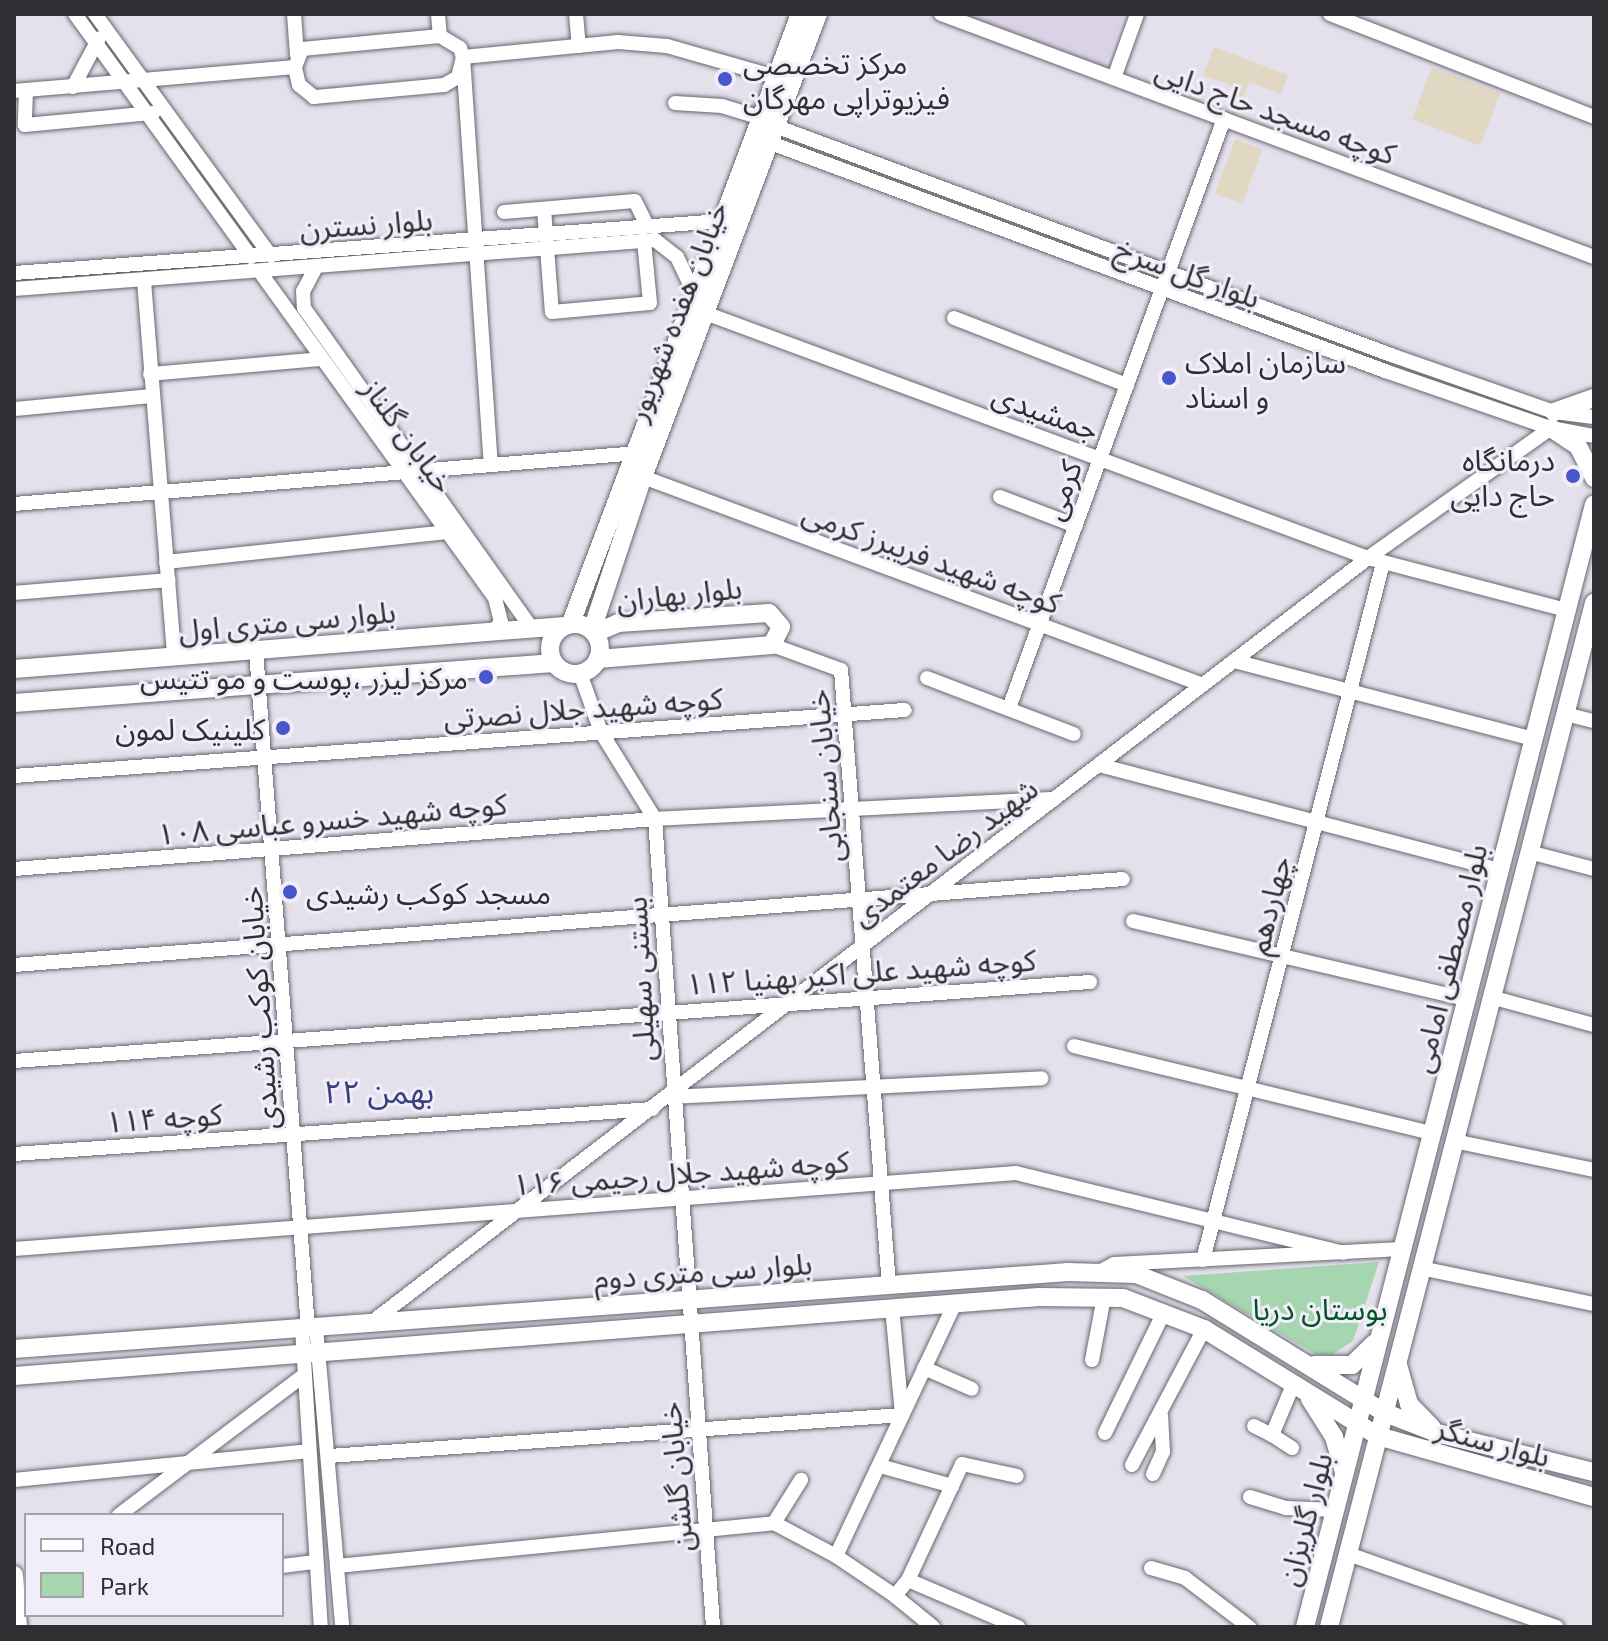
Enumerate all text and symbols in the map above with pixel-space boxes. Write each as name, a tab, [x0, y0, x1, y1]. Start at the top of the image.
place label: مرکز تخصصی فیزیوتراپی مهرگان	[743, 44, 950, 114]
street label: کوچه مسجد حاج دایی	[1151, 51, 1401, 171]
marker: مرکز تخصصی فیزیوتراپی مهرگان	[714, 68, 736, 90]
street label: خیابان هفده شهریور	[618, 196, 734, 426]
street label: بلوار نسترن	[298, 200, 434, 246]
street label: بلوار گل سرخ	[1111, 229, 1265, 315]
place label: سازمان املاک و اسناد	[1185, 343, 1346, 414]
marker: سازمان املاک و اسناد	[1160, 369, 1178, 387]
street label: خیابان گلناز	[355, 371, 463, 499]
street label: جمشیدی	[988, 375, 1104, 447]
place label: درمانگاه حاج دایی	[1450, 441, 1555, 512]
street label: کرمی	[1034, 455, 1088, 525]
marker: درمانگاه حاج دایی	[1562, 465, 1584, 487]
street label: کوچه شهید فریبرز کرمی	[798, 494, 1066, 620]
street label: بلوار بهاران	[614, 569, 744, 617]
street label: بلوار سی متری اول	[177, 593, 397, 647]
place label: مرکز لیزر ،پوست و مو تتیس	[140, 659, 468, 695]
marker: مرکز لیزر ،پوست و مو تتیس	[475, 666, 497, 688]
street label: کوچه شهید جلال نصرتی	[442, 679, 724, 735]
street label: خیابان سنجابی	[799, 688, 849, 864]
place label: کلینیک لمون	[115, 710, 265, 746]
marker: کلینیک لمون	[272, 717, 294, 739]
street label: شهید رضا معتمدی	[844, 769, 1044, 933]
street label: کوچه شهید خسرو عباسی ۱۰۸	[156, 785, 508, 851]
street label: بلوار مصطفی امامی	[1402, 840, 1494, 1076]
street label: چهاردهم	[1238, 852, 1298, 958]
place label: مسجد کوکب رشیدی	[306, 874, 551, 910]
marker: مسجد کوکب رشیدی	[281, 883, 299, 901]
street label: خیابان کوکب رشیدی	[232, 885, 284, 1131]
street label: بستنی سهیلی	[617, 896, 661, 1062]
street label: کوچه شهید علی اکبر بهنیا ۱۱۲	[685, 941, 1037, 1001]
district label: ۲۲ بهمن	[324, 1071, 434, 1109]
street label: کوچه ۱۱۴	[104, 1095, 224, 1139]
street label: کوچه شهید جلال رحیمی ۱۱۶	[511, 1142, 851, 1202]
street label: بلوار سی متری دوم	[593, 1244, 813, 1296]
park label: بوستان دریا	[1252, 1290, 1388, 1326]
street label: خیابان گلشن	[651, 1401, 699, 1553]
street label: بلوار سنگر	[1432, 1408, 1554, 1474]
street label: بلوار گلریزان	[1269, 1449, 1339, 1589]
legend	[24, 1513, 284, 1617]
text: Road	[100, 1531, 155, 1560]
text: Park	[100, 1571, 149, 1600]

